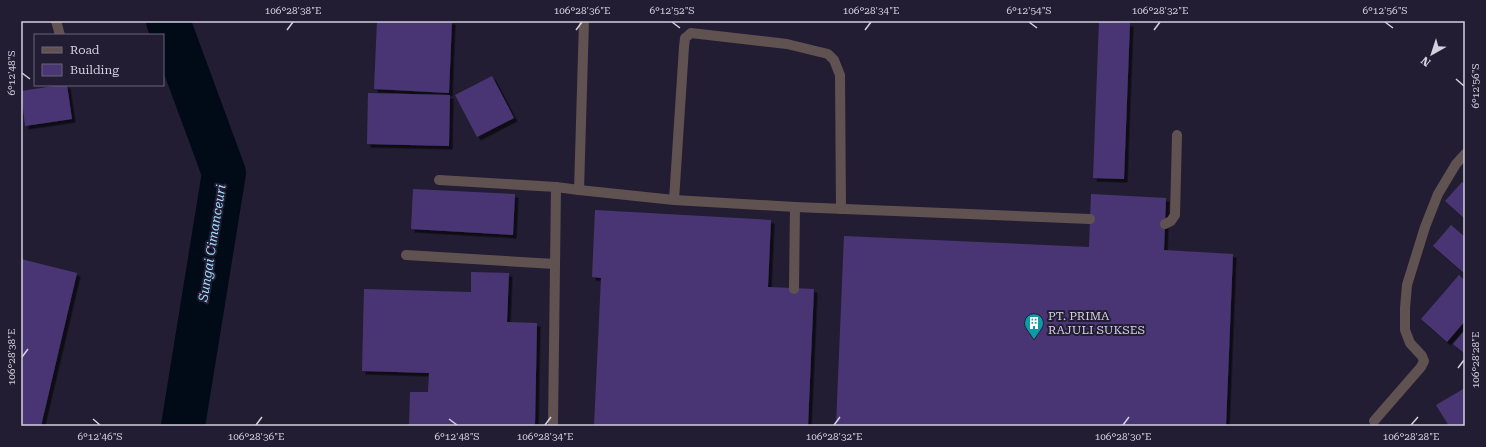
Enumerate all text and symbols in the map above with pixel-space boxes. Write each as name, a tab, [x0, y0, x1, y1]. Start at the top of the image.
text: 106°28'38"E	[265, 5, 321, 16]
text: 106°28'36"E	[554, 5, 610, 16]
text: 6°12'52"S	[649, 5, 695, 16]
text: 106°28'34"E	[843, 5, 899, 16]
text: 6°12'54"S	[1006, 5, 1052, 16]
text: 106°28'32"E	[1132, 5, 1188, 16]
text: 6°12'56"S	[1362, 5, 1408, 16]
legend	[34, 34, 164, 86]
north arrow	[1412, 34, 1452, 74]
text: Road	[70, 43, 100, 57]
text: 6°12'48"S	[6, 50, 17, 96]
text: N	[1418, 53, 1433, 69]
text: Building	[70, 63, 119, 77]
text: 6°12'56"S	[1470, 63, 1481, 109]
water label: Sungai Cimanceuri	[195, 183, 229, 304]
place label: PT. PRIMA RAJULI SUKSES	[1048, 309, 1145, 337]
building icon: PT. PRIMA RAJULI SUKSES	[1023, 312, 1045, 340]
text: 106°28'38"E	[6, 329, 17, 385]
text: 106°28'28"E	[1470, 332, 1481, 388]
text: 6°12'46"S	[77, 431, 123, 442]
text: 106°28'36"E	[228, 431, 284, 442]
text: 6°12'48"S	[434, 431, 480, 442]
text: 106°28'34"E	[517, 431, 573, 442]
text: 106°28'32"E	[806, 431, 862, 442]
text: 106°28'30"E	[1095, 431, 1151, 442]
text: 106°28'28"E	[1383, 431, 1439, 442]

